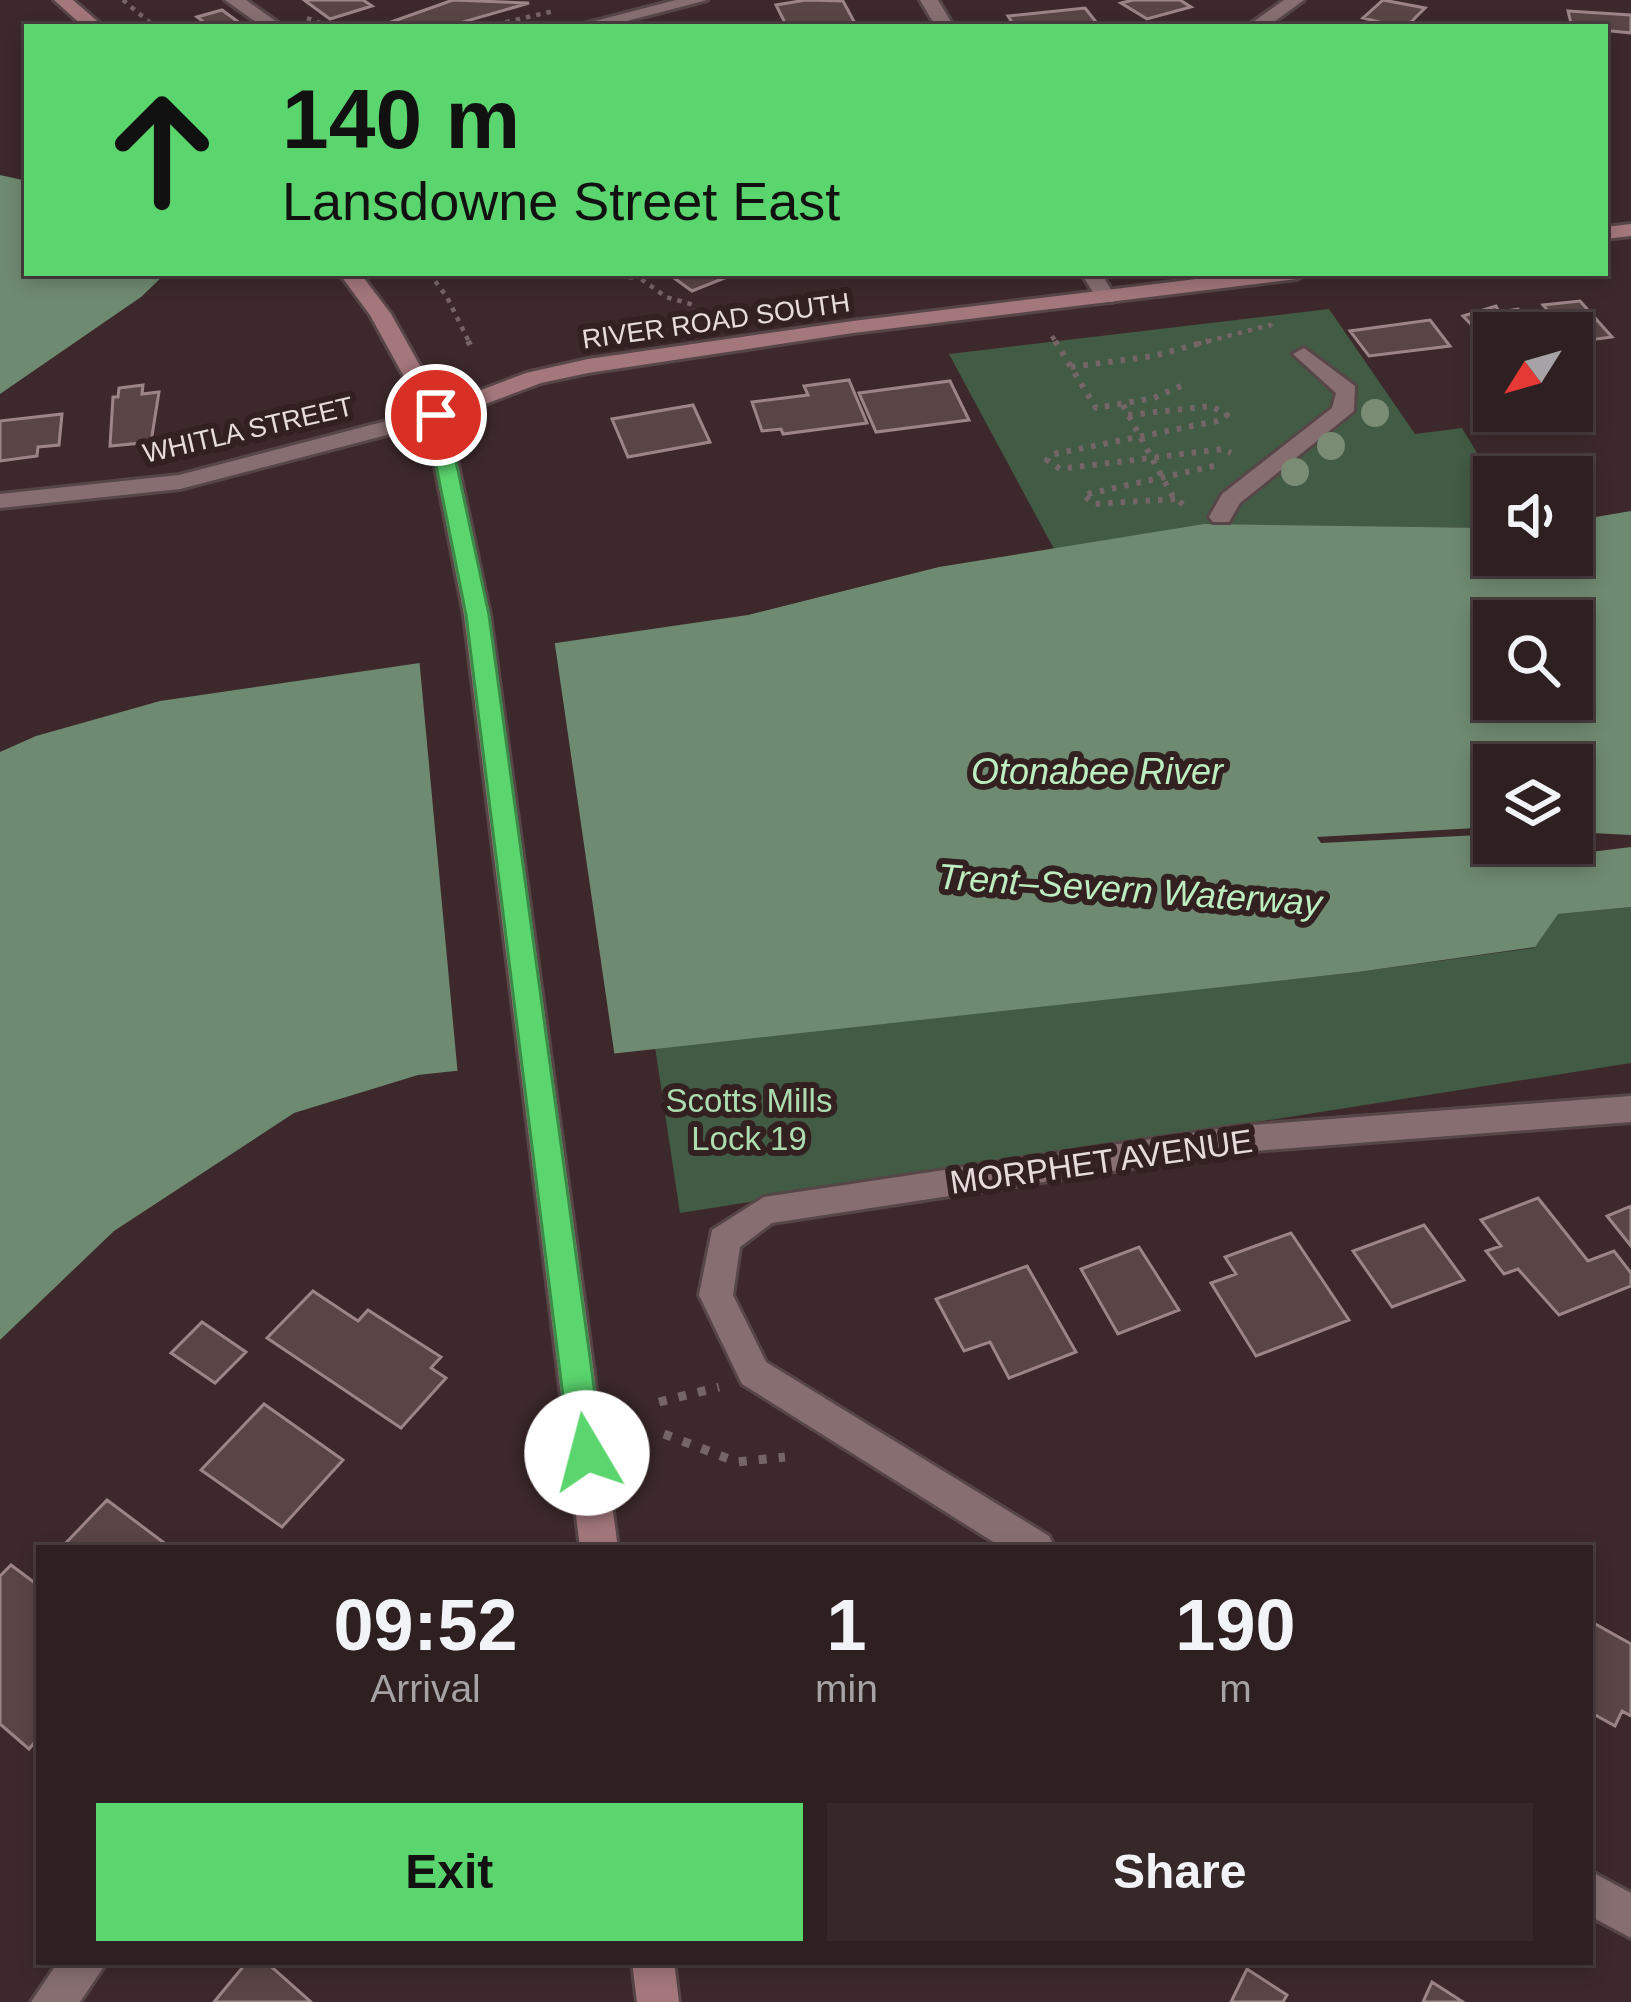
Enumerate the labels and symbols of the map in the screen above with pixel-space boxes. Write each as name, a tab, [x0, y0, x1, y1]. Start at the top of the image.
street label: RIVER ROAD SOUTH	[580, 287, 852, 355]
north arrow	[1473, 312, 1593, 432]
pin	[385, 364, 487, 466]
street label: WHITLA STREET	[140, 391, 356, 469]
water label: Otonabee River	[971, 751, 1225, 792]
water label: Trent–Severn Waterway	[937, 856, 1325, 924]
park label: Scotts Mills Lock 19	[666, 1082, 832, 1157]
street label: MORPHET AVENUE	[947, 1122, 1255, 1201]
position arrow	[524, 1390, 650, 1516]

